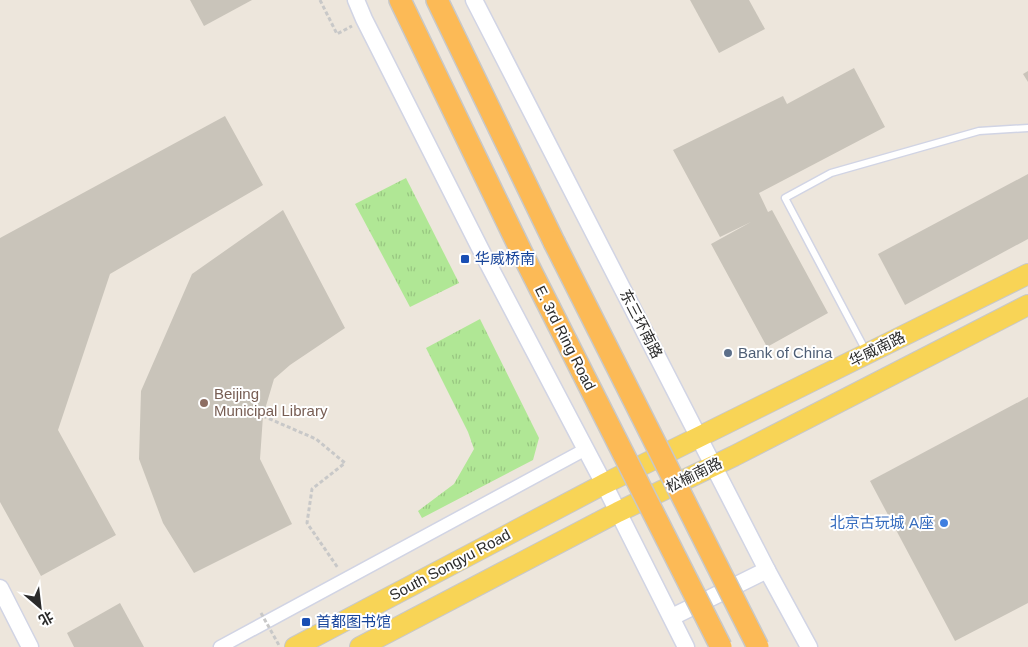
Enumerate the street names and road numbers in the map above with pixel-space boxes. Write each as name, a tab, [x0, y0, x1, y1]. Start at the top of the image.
street label: E. 3rd Ring Road	[532, 283, 599, 393]
street label: 东三环南路	[617, 286, 666, 361]
street label: 华威南路	[846, 328, 907, 369]
street label: 松榆南路	[663, 454, 724, 495]
street label: South Songyu Road	[386, 526, 513, 604]

